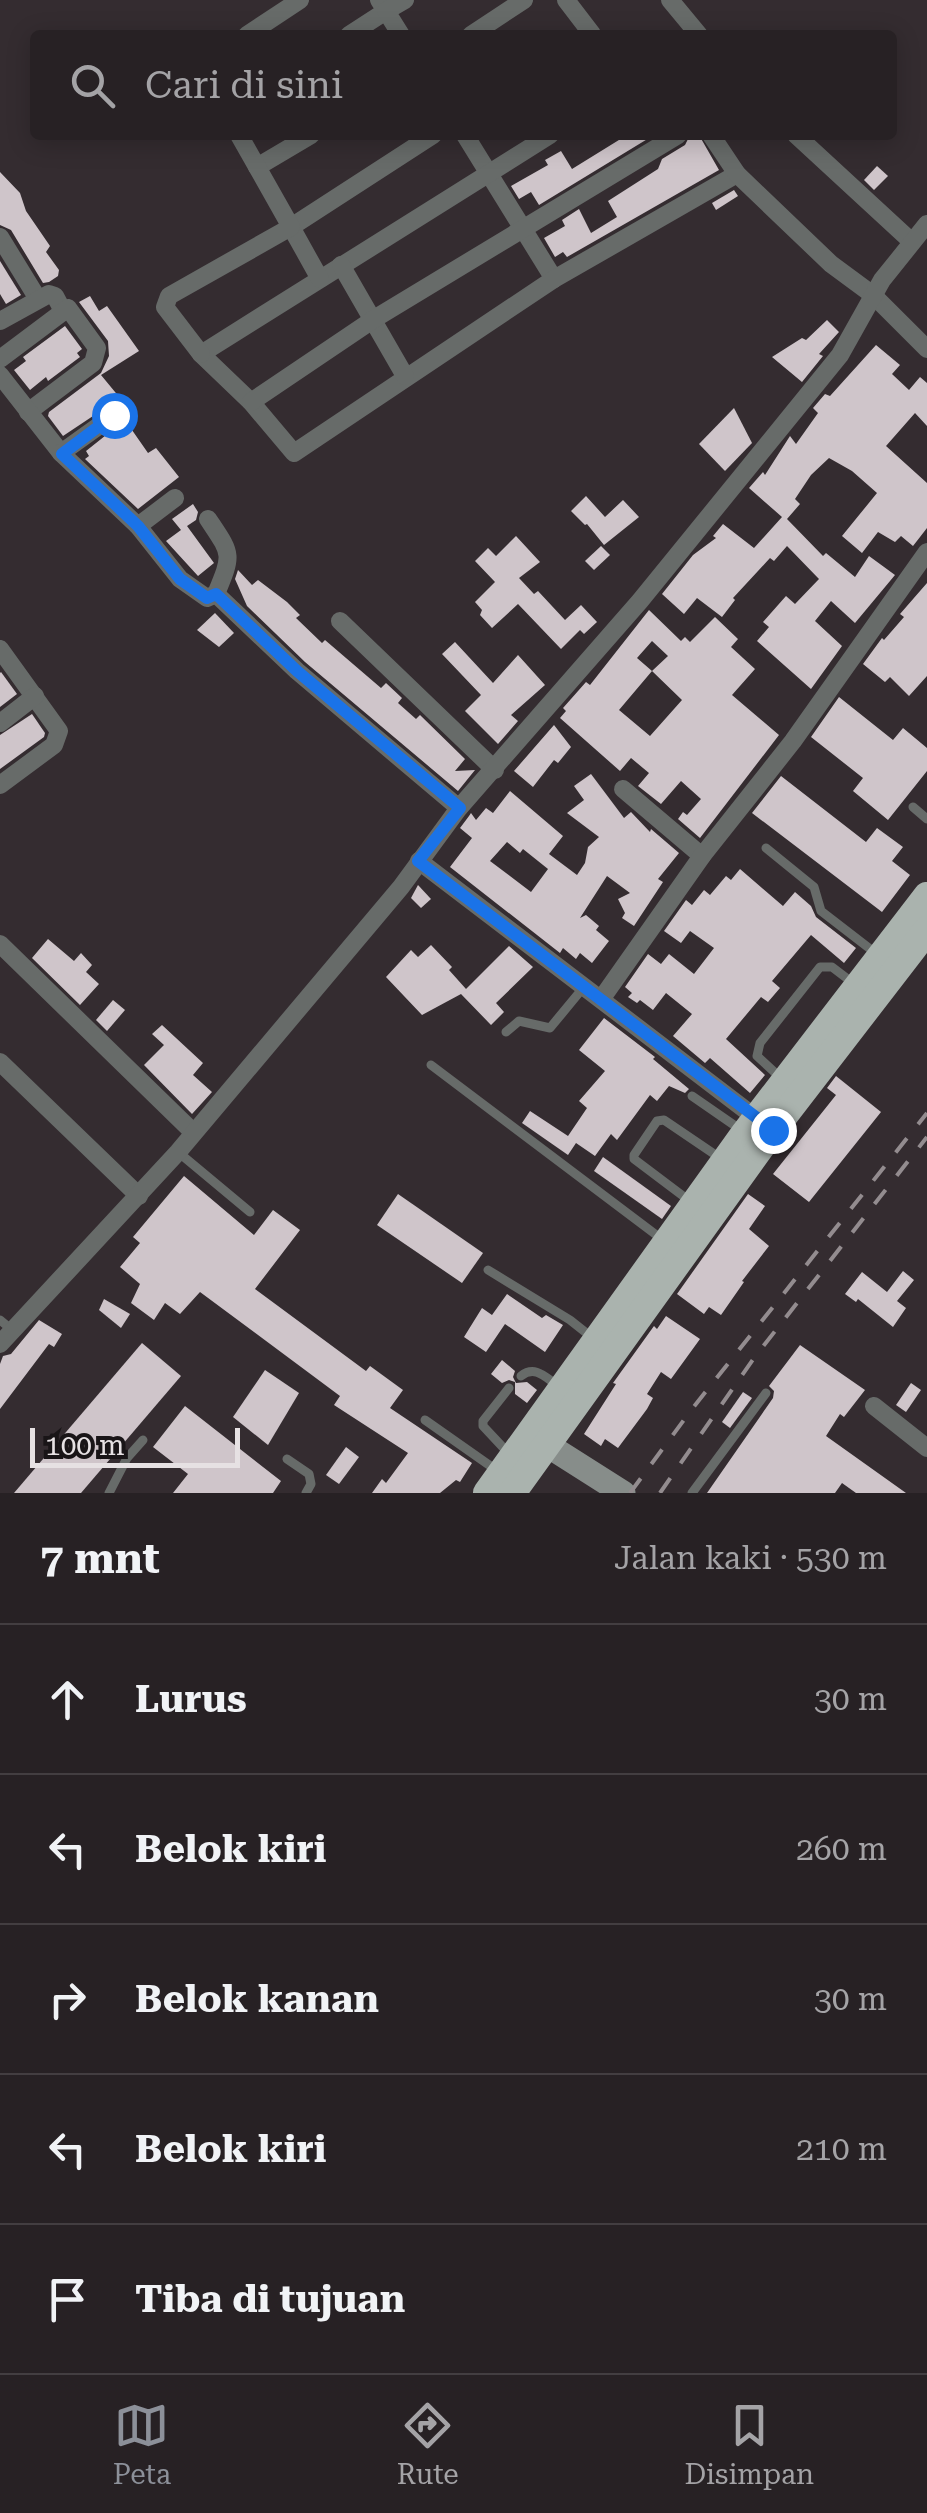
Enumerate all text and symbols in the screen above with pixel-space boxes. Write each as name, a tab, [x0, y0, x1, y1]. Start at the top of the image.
search box	[30, 30, 897, 140]
icon: search	[65, 58, 120, 113]
text: Cari di sini	[145, 63, 343, 107]
route start	[92, 393, 138, 439]
route end	[751, 1108, 797, 1154]
scale bar	[30, 1423, 240, 1468]
text: 100 m	[45, 1429, 125, 1462]
text: 7 mnt	[40, 1534, 160, 1583]
text: Jalan kaki · 530 m	[614, 1539, 887, 1577]
icon: ahead	[40, 1672, 95, 1727]
text: Lurus	[135, 1677, 247, 1721]
text: 30 m	[814, 1680, 887, 1718]
icon: left	[40, 1822, 95, 1877]
text: Belok kiri	[135, 1827, 326, 1871]
text: 260 m	[796, 1830, 887, 1868]
icon: right	[40, 1972, 95, 2027]
text: Belok kanan	[135, 1977, 379, 2021]
text: 30 m	[814, 1980, 887, 2018]
icon: left	[40, 2122, 95, 2177]
text: Belok kiri	[135, 2127, 326, 2171]
text: 210 m	[796, 2130, 887, 2168]
icon: arrive	[40, 2272, 95, 2327]
text: Tiba di tujuan	[135, 2277, 405, 2321]
tab: Peta	[113, 2398, 171, 2491]
tab: Rute	[397, 2398, 459, 2491]
tab: Disimpan	[684, 2398, 814, 2491]

